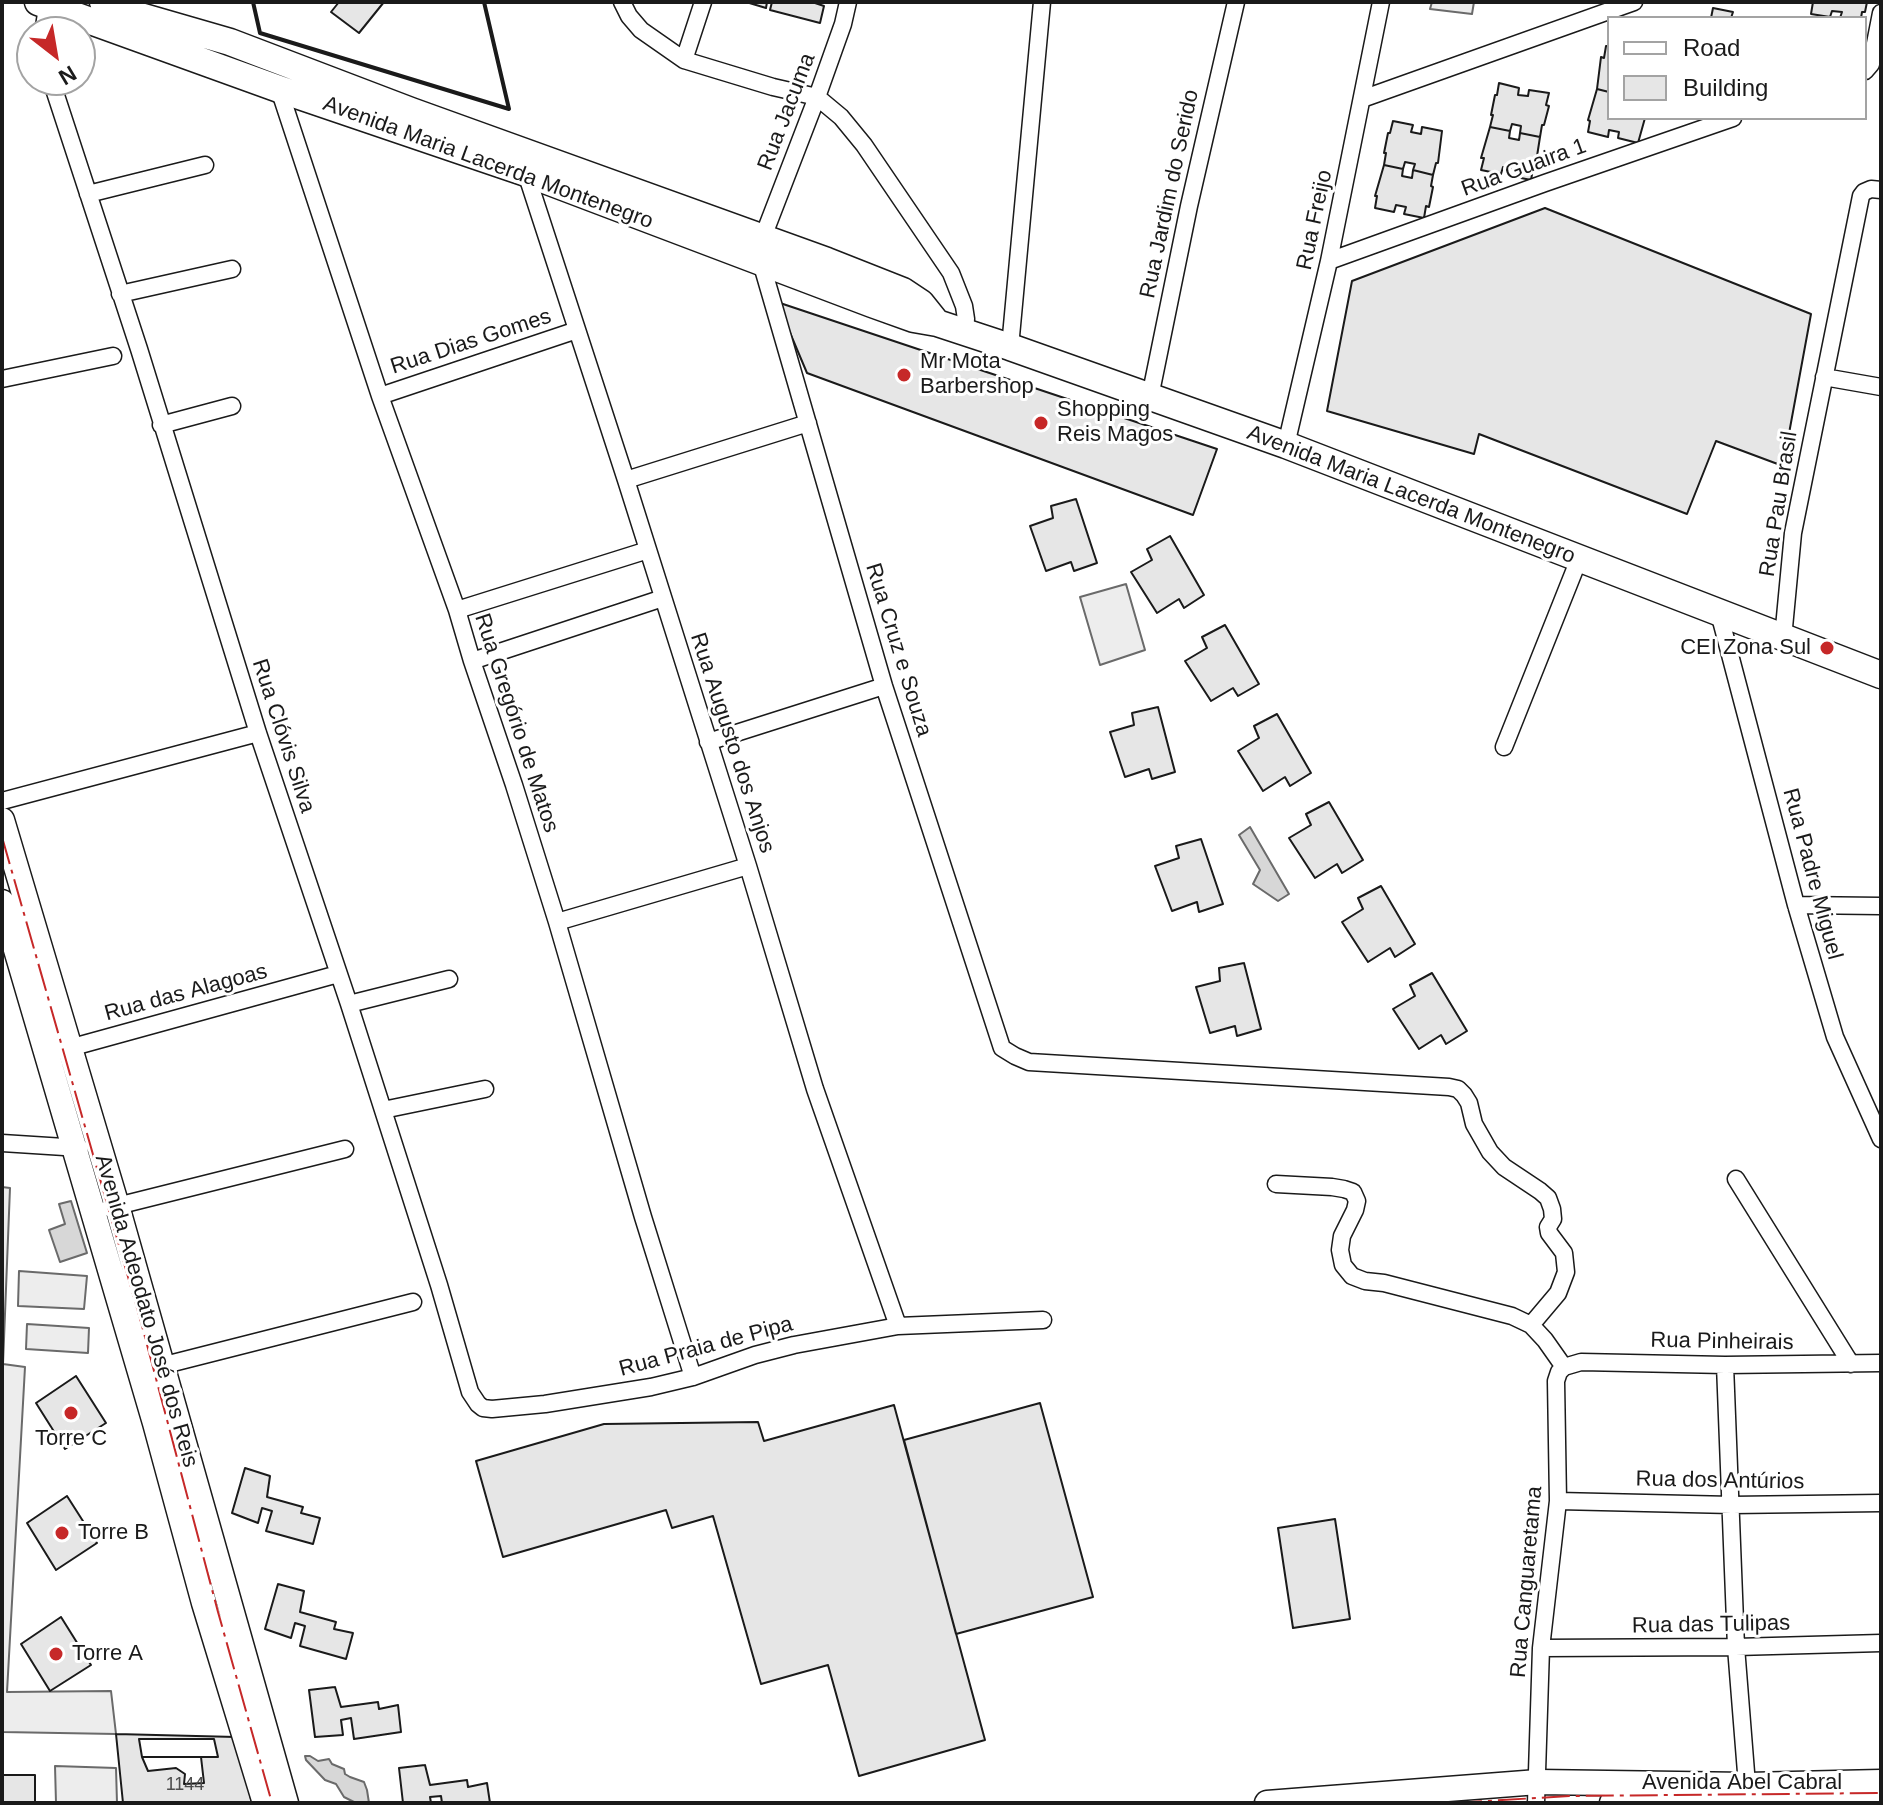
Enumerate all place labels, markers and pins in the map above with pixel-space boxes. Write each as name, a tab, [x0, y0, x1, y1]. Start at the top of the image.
place label: Mr Mota Barbershop	[920, 349, 1034, 400]
marker: Mr Mota Barbershop	[895, 366, 913, 384]
place label: Shopping Reis Magos	[1057, 397, 1173, 448]
marker: Shopping Reis Magos	[1032, 414, 1050, 432]
place label: CEI Zona Sul	[1680, 635, 1811, 661]
marker: CEI Zona Sul	[1818, 639, 1836, 657]
marker: Torre C	[62, 1404, 80, 1422]
place label: Torre C	[35, 1426, 107, 1452]
place label: Torre B	[78, 1520, 149, 1546]
marker: Torre B	[53, 1524, 71, 1542]
place label: Torre A	[72, 1641, 143, 1667]
marker: Torre A	[47, 1645, 65, 1663]

